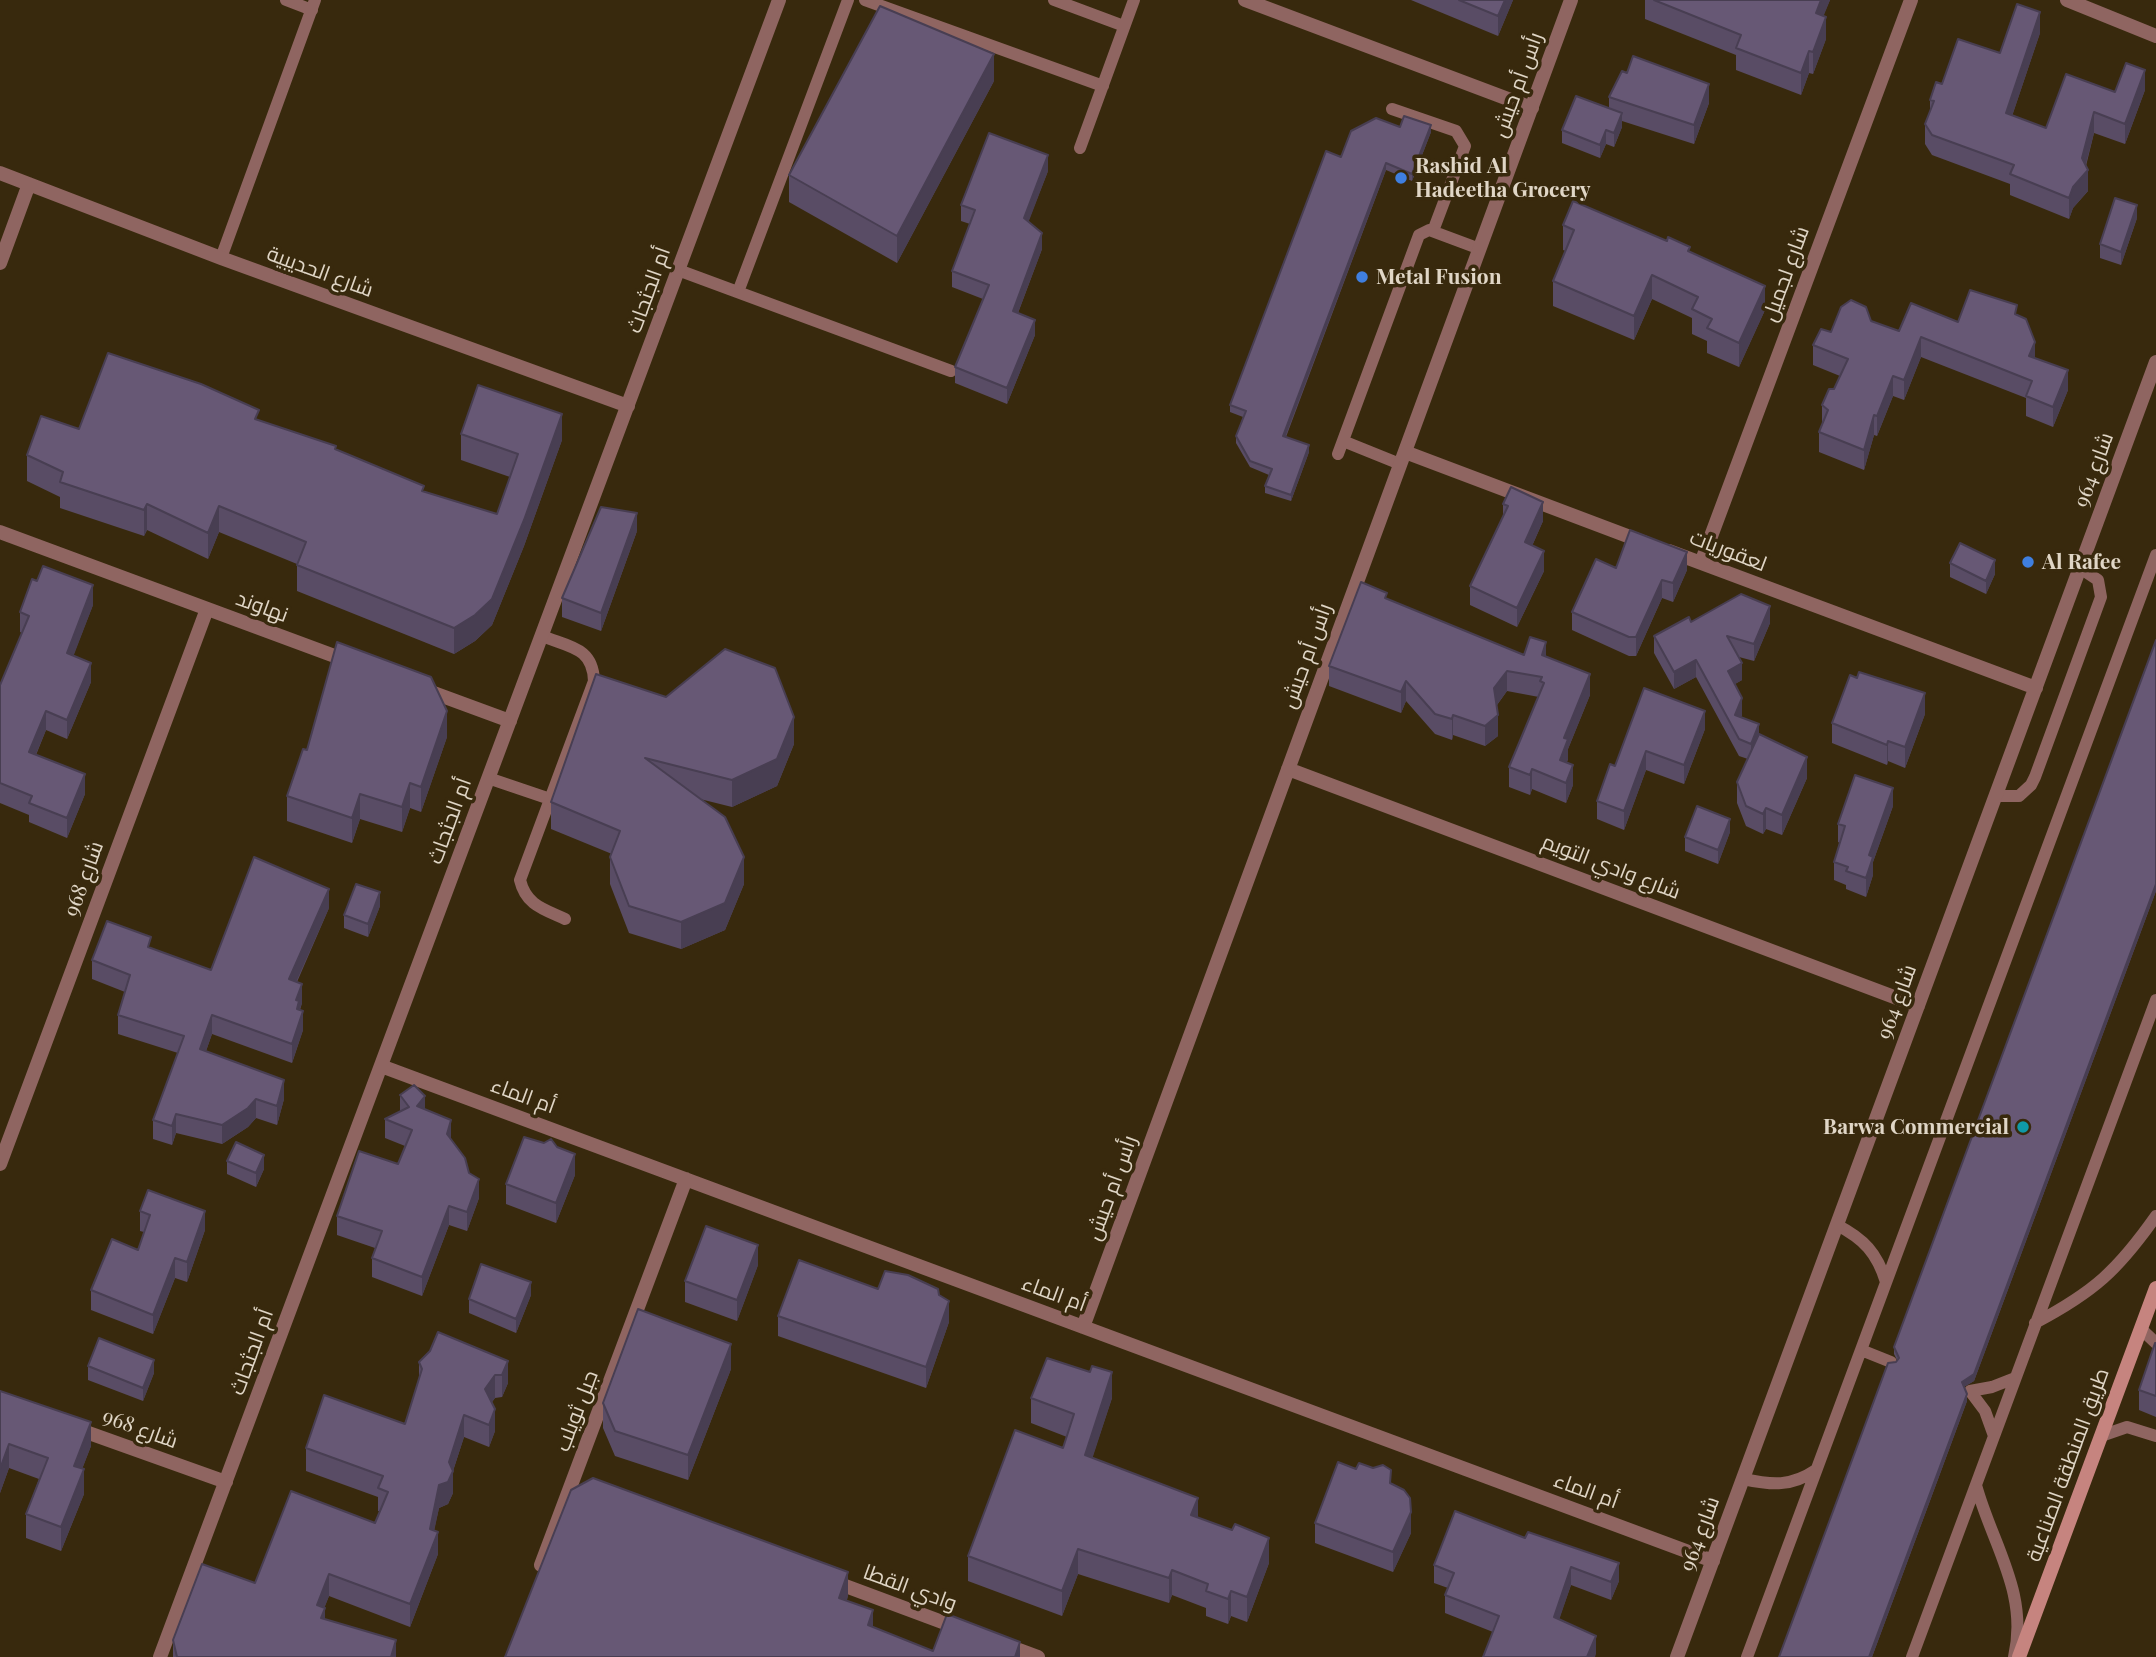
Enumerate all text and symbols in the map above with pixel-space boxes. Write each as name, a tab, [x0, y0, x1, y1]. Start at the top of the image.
street label: رأس أم حيش	[1487, 29, 1549, 141]
place label: Rashid Al Hadeetha Grocery	[1415, 153, 1591, 203]
marker: Rashid Al Hadeetha Grocery	[1393, 170, 1409, 186]
street label: شارع لجميل	[1757, 223, 1815, 325]
street label: شارع الحديبية	[263, 241, 377, 303]
street label: أم الجثجاث	[622, 244, 676, 336]
place label: Metal Fusion	[1376, 264, 1502, 290]
marker: Metal Fusion	[1354, 269, 1370, 285]
street label: شارع 964	[2069, 429, 2119, 511]
street label: لعقوريات	[1686, 525, 1770, 577]
place label: Al Rafee	[2042, 549, 2121, 575]
marker: Al Rafee	[2020, 554, 2036, 570]
street label: نهاوند	[232, 586, 292, 628]
street label: رأس أم حيش	[1276, 600, 1338, 712]
street label: أم الجثجاث	[423, 775, 477, 867]
street label: شارع وادي التويم	[1538, 829, 1684, 905]
street label: شارع 968	[59, 838, 109, 920]
street label: شارع 964	[1872, 961, 1922, 1043]
street label: أم الماء	[487, 1073, 559, 1119]
place label: Barwa Commercial	[1823, 1114, 2009, 1140]
marker: Barwa Commercial	[2015, 1119, 2031, 1135]
street label: رأس أم حيش	[1081, 1132, 1143, 1244]
street label: أم الماء	[1018, 1271, 1090, 1317]
street label: أم الجثجاث	[225, 1306, 279, 1398]
street label: طريق المنطقة الصناعية	[2021, 1365, 2115, 1565]
street label: جبل ثويلب	[550, 1367, 604, 1455]
street label: شارع 968	[99, 1404, 181, 1454]
street label: أم الماء	[1550, 1468, 1622, 1514]
street label: شارع 964	[1675, 1493, 1725, 1575]
street label: وادي القطا	[860, 1559, 960, 1617]

